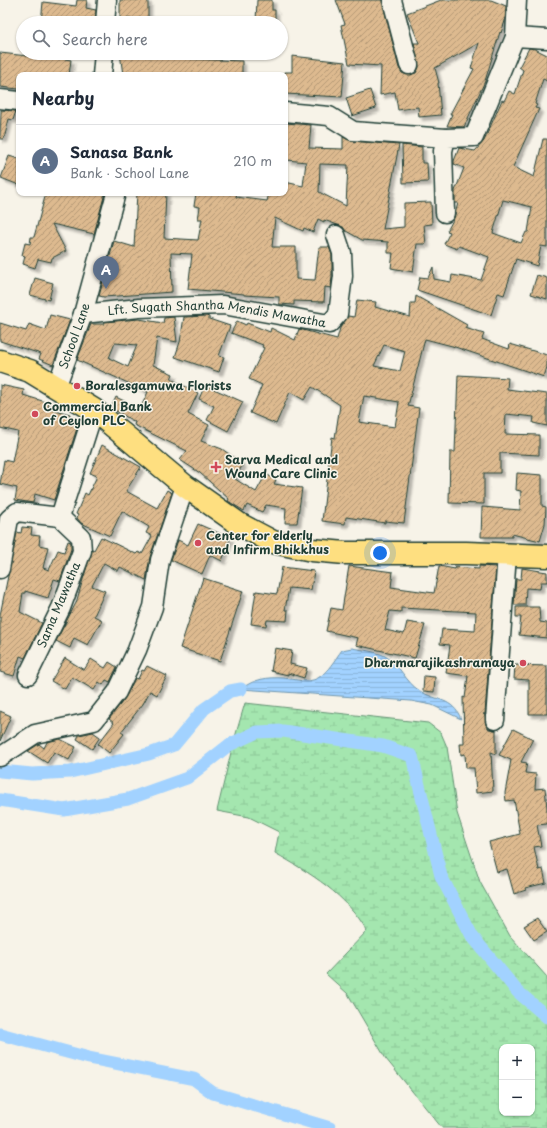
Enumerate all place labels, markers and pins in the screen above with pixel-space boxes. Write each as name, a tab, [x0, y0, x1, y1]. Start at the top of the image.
pin: A	[93, 256, 119, 289]
place label: Boralesgamuwa Florists	[85, 376, 231, 394]
marker: Boralesgamuwa Florists	[72, 381, 82, 391]
place label: Commercial Bank of Ceylon PLC	[43, 397, 152, 429]
marker: Commercial Bank of Ceylon PLC	[30, 409, 40, 419]
place label: Sarva Medical and Wound Care Clinic	[225, 450, 338, 482]
marker: Sarva Medical and Wound Care Clinic	[210, 461, 222, 473]
place label: Center for elderly and Infirm Bhikkhus	[206, 526, 329, 558]
marker: Center for elderly and Infirm Bhikkhus	[193, 538, 203, 548]
place label: Dharmarajikashramaya	[364, 653, 516, 671]
marker: Dharmarajikashramaya	[518, 658, 528, 668]

